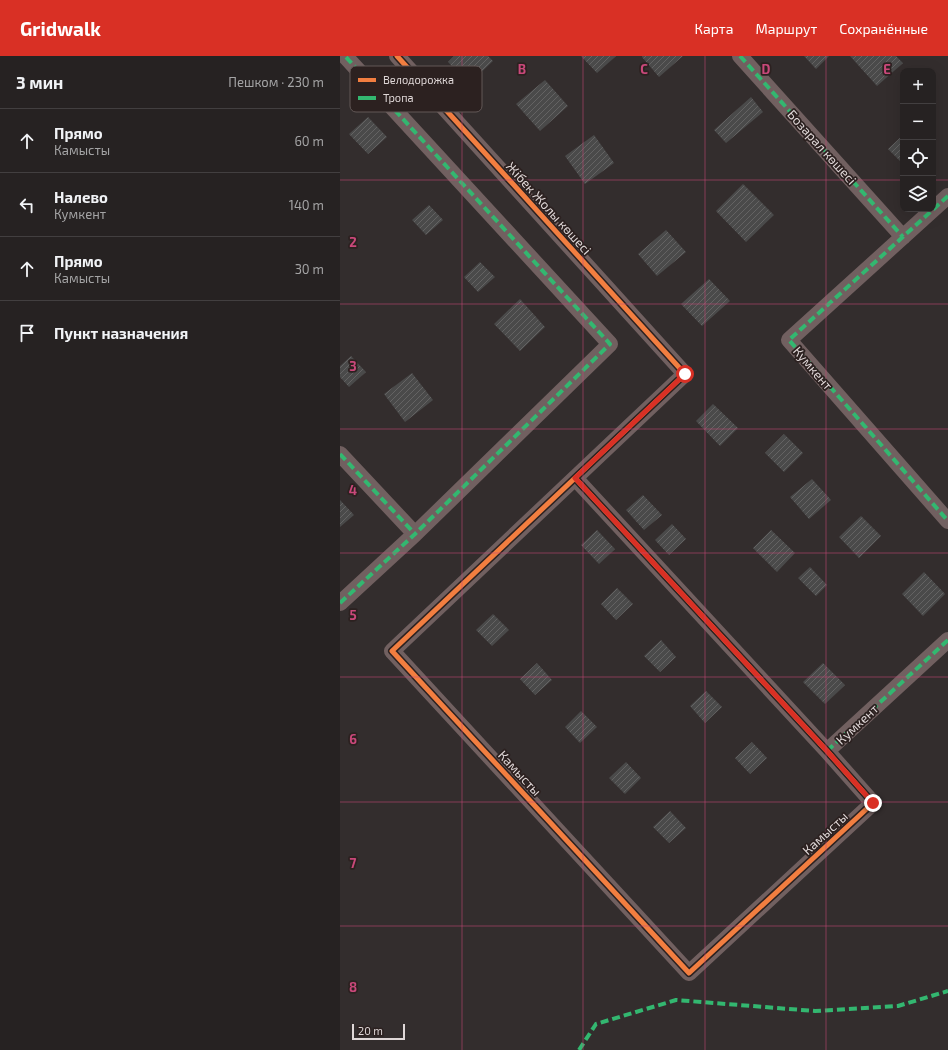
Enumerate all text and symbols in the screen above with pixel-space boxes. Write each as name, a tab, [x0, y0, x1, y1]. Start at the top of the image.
text: Gridwalk	[20, 17, 101, 40]
text: Карта	[695, 20, 733, 37]
text: Маршрут	[755, 20, 817, 37]
text: Сохранённые	[839, 20, 928, 37]
text: B	[518, 61, 526, 77]
text: C	[640, 61, 648, 77]
text: D	[762, 61, 771, 77]
text: E	[883, 61, 891, 77]
legend	[350, 66, 482, 112]
map controls	[900, 68, 936, 212]
button: +	[900, 68, 936, 104]
text: 3 мин	[16, 72, 63, 92]
text: Велодорожка	[383, 73, 454, 86]
text: Пешком · 230 m	[228, 74, 324, 90]
text: Тропа	[383, 91, 414, 104]
button: −	[900, 104, 936, 140]
street label: Бозарал көшесі	[784, 106, 860, 188]
text: Прямо	[54, 124, 103, 142]
icon: ahead	[16, 130, 38, 152]
text: 60 m	[294, 133, 324, 149]
button: locate	[900, 140, 936, 176]
text: Камысты	[54, 142, 110, 158]
street label: Жібек Жолы көшесі	[503, 158, 595, 258]
button: layers	[900, 176, 936, 212]
text: Налево	[54, 188, 108, 206]
icon: left	[16, 194, 38, 216]
text: 140 m	[289, 197, 324, 213]
text: Кумкент	[54, 206, 106, 222]
text: 2	[349, 234, 357, 250]
text: Прямо	[54, 252, 103, 270]
icon: ahead	[16, 258, 38, 280]
text: 30 m	[295, 261, 324, 277]
text: Камысты	[54, 270, 110, 286]
icon: arrive	[16, 322, 38, 344]
text: Пункт назначения	[54, 324, 188, 342]
street label: Кумкент	[790, 343, 837, 393]
text: 3	[349, 358, 357, 374]
route start	[676, 365, 694, 383]
text: 4	[349, 482, 357, 498]
text: 5	[349, 607, 357, 623]
street label: Кумкент	[832, 700, 882, 748]
text: 6	[349, 731, 357, 747]
street label: Камысты	[495, 747, 545, 799]
route end	[864, 794, 882, 812]
street label: Камысты	[799, 808, 851, 858]
text: 7	[350, 855, 357, 871]
text: 8	[349, 979, 357, 995]
scale bar	[352, 1022, 405, 1041]
text: 20 m	[358, 1024, 383, 1037]

